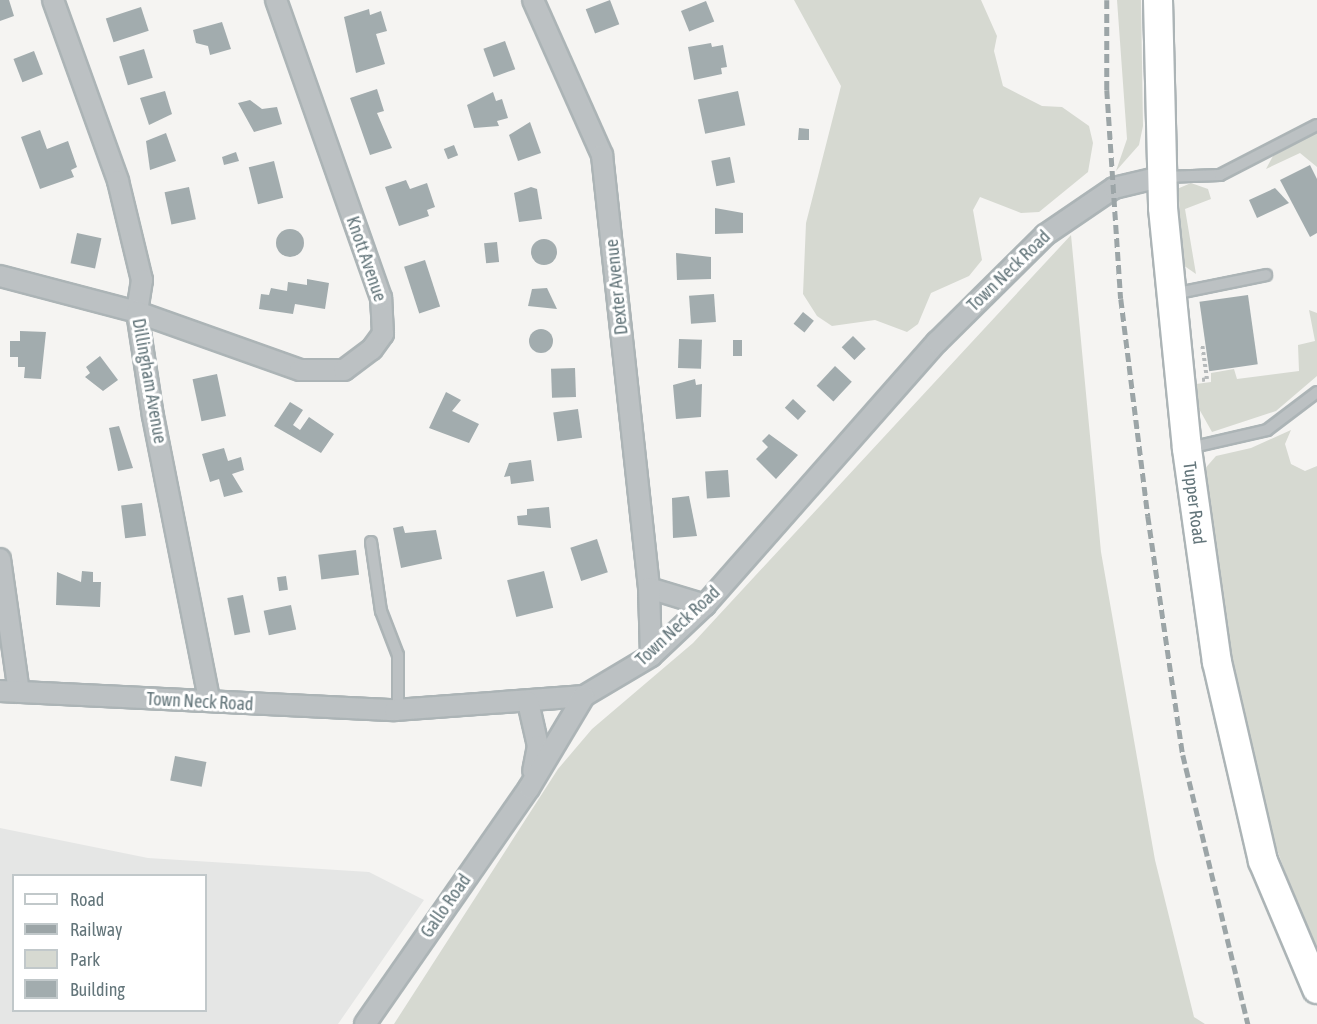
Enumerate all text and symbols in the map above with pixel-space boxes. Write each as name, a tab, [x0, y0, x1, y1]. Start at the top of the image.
street label: Knott Avenue	[341, 214, 391, 304]
street label: Town Neck Road	[963, 226, 1055, 316]
street label: Dexter Avenue	[601, 238, 633, 336]
street label: Dillingham Avenue	[127, 317, 171, 445]
street label: Tupper Road	[1178, 460, 1210, 546]
street label: Town Neck Road	[631, 582, 725, 670]
street label: Town Neck Road	[146, 688, 254, 716]
street label: Gallo Road	[416, 870, 476, 942]
legend	[12, 874, 207, 1012]
text: Road	[70, 889, 104, 910]
text: Railway	[70, 919, 122, 940]
text: Park	[70, 949, 100, 970]
text: Building	[70, 979, 125, 1000]

